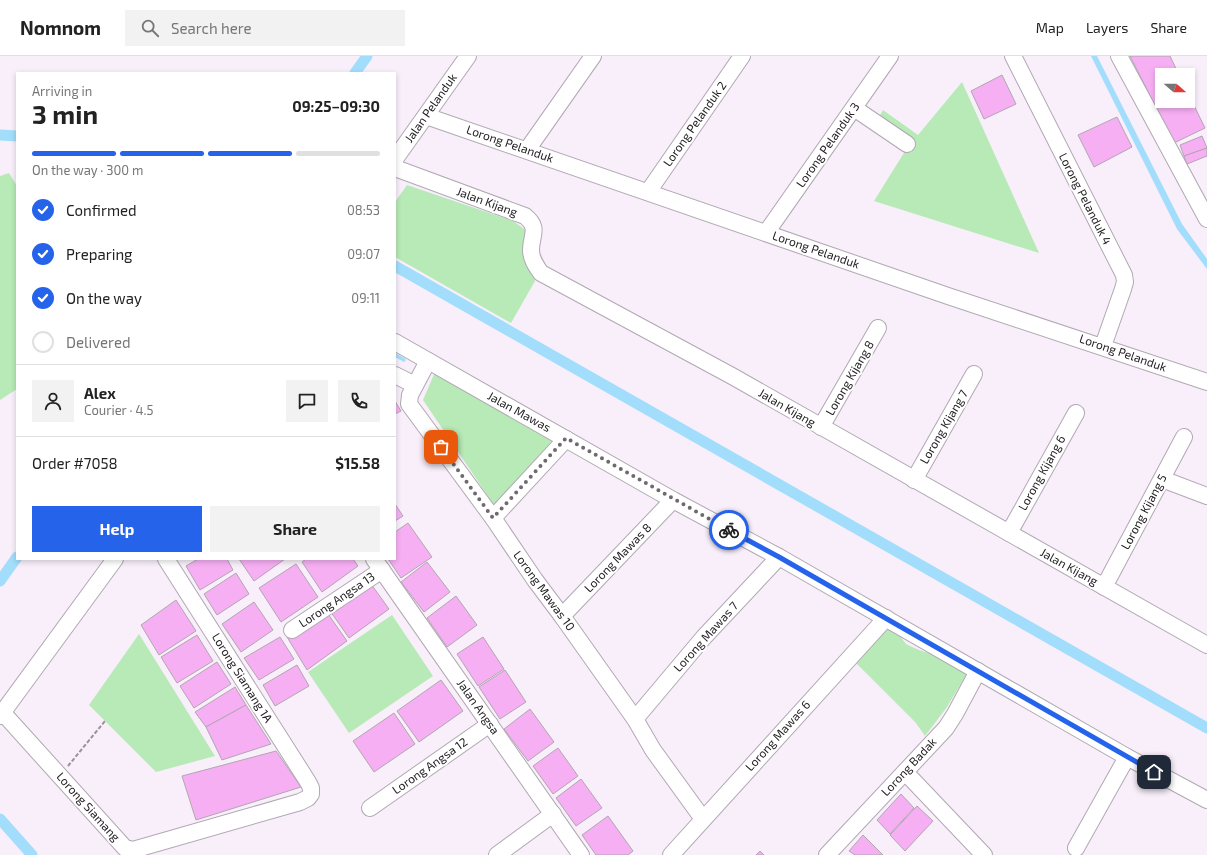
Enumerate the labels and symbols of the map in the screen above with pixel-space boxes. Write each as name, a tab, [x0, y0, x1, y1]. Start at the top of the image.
north arrow	[1155, 68, 1195, 108]
street label: Jalan Pelanduk	[401, 70, 459, 145]
street label: Lorong Pelanduk 2	[660, 78, 729, 169]
street label: Lorong Pelanduk 3	[793, 99, 862, 190]
street label: Lorong Pelanduk	[465, 122, 556, 165]
street label: Lorong Pelanduk 4	[1057, 150, 1115, 247]
street label: Jalan Kijang	[455, 184, 520, 220]
street label: Lorong Pelanduk	[771, 228, 862, 271]
street label: Lorong Pelanduk	[1078, 331, 1169, 374]
street label: Lorong Kijang 8	[822, 338, 877, 418]
street label: Jalan Kijang	[756, 385, 819, 430]
street label: Lorong Kijang 7	[916, 387, 971, 466]
street label: Jalan Mawas	[485, 388, 554, 434]
pin	[424, 430, 458, 464]
street label: Lorong Kijang 6	[1015, 432, 1068, 513]
street label: Lorong Kijang 5	[1117, 472, 1170, 552]
courier	[709, 510, 749, 550]
street label: Lorong Mawas 8	[581, 520, 654, 595]
street label: Jalan Kijang	[1038, 545, 1101, 589]
street label: Lorong Mawas 10	[511, 548, 578, 633]
street label: Lorong Angsa 13	[296, 569, 377, 630]
street label: Lorong Mawas 7	[670, 598, 740, 674]
street label: Lorong Siamang 1A	[210, 630, 276, 725]
street label: Jalan Angsa	[455, 676, 503, 737]
street label: Lorong Mawas 6	[742, 697, 813, 773]
street label: Lorong Angsa 12	[389, 734, 470, 796]
street label: Lorong Badak	[878, 734, 939, 798]
pin	[1137, 755, 1171, 789]
street label: Lorong Siamang	[54, 769, 124, 844]

